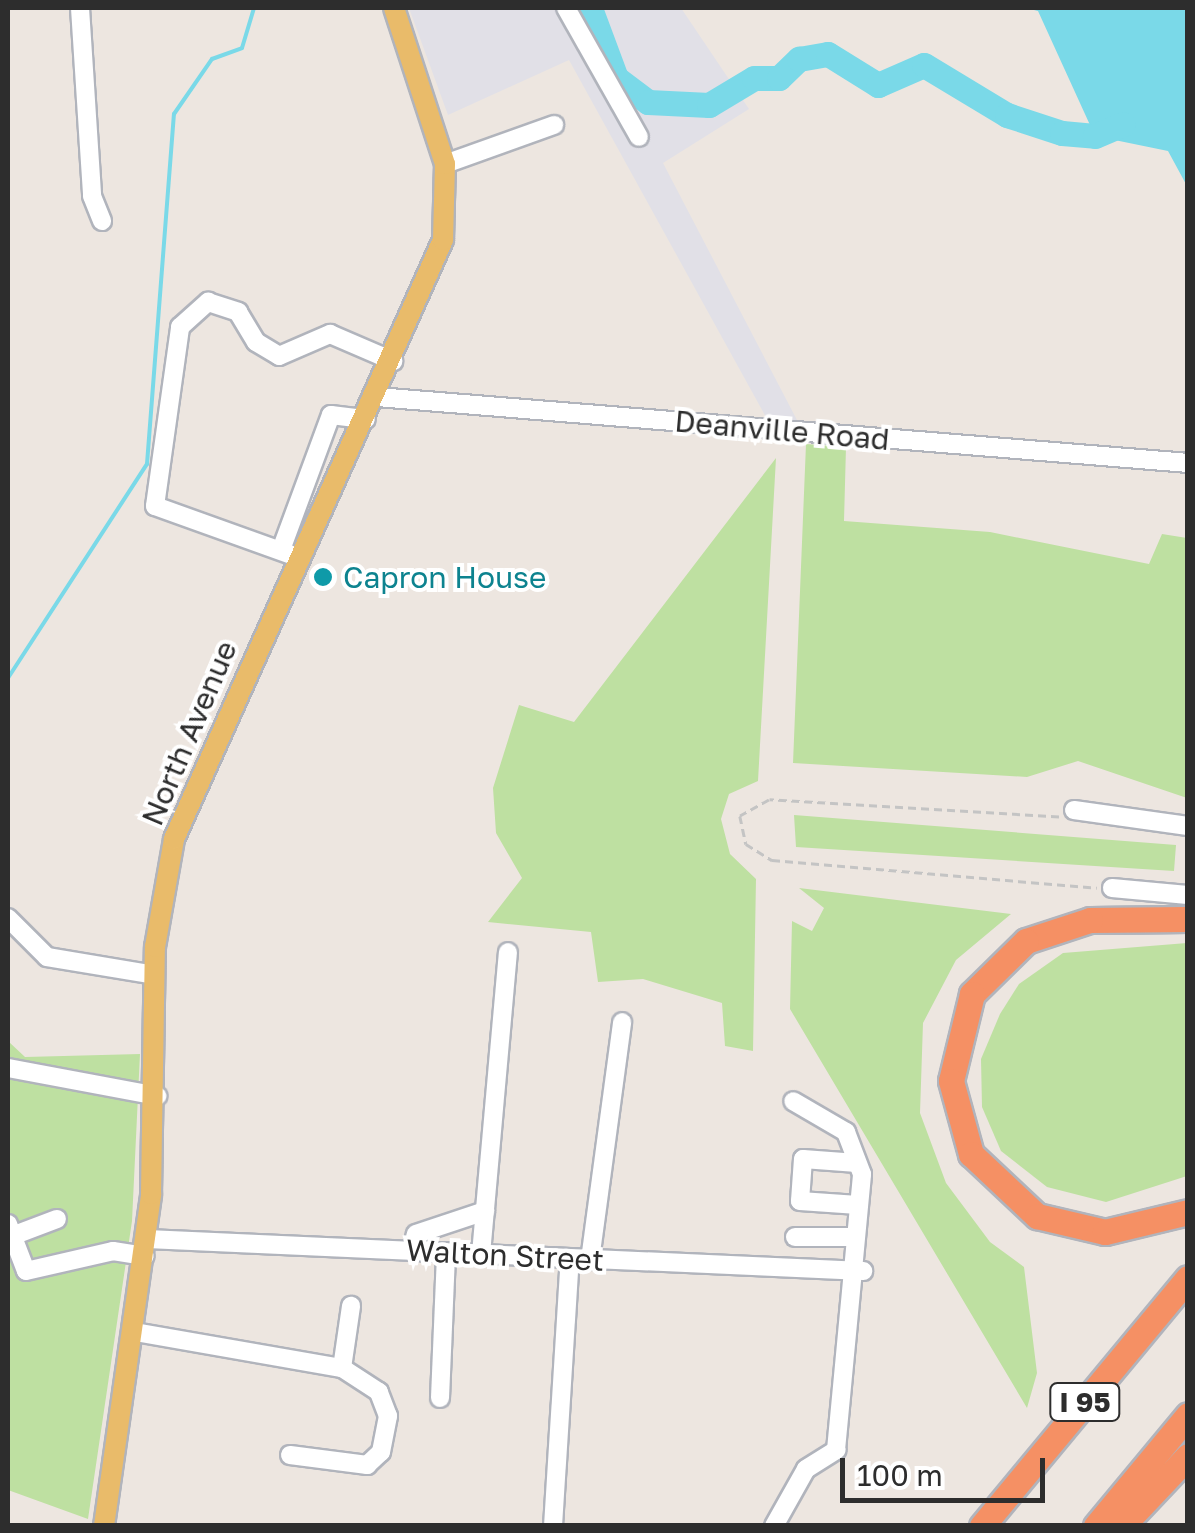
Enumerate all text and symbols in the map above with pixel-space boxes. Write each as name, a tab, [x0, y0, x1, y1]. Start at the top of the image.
street label: Deanville Road	[673, 403, 891, 457]
place label: Capron House	[343, 559, 546, 595]
marker: Capron House	[312, 566, 334, 588]
street label: North Avenue	[134, 635, 244, 831]
street label: Walton Street	[405, 1232, 605, 1278]
road number: I 95	[1048, 1379, 1122, 1425]
scale bar	[845, 1438, 1050, 1500]
text: 100 m	[857, 1457, 943, 1493]

